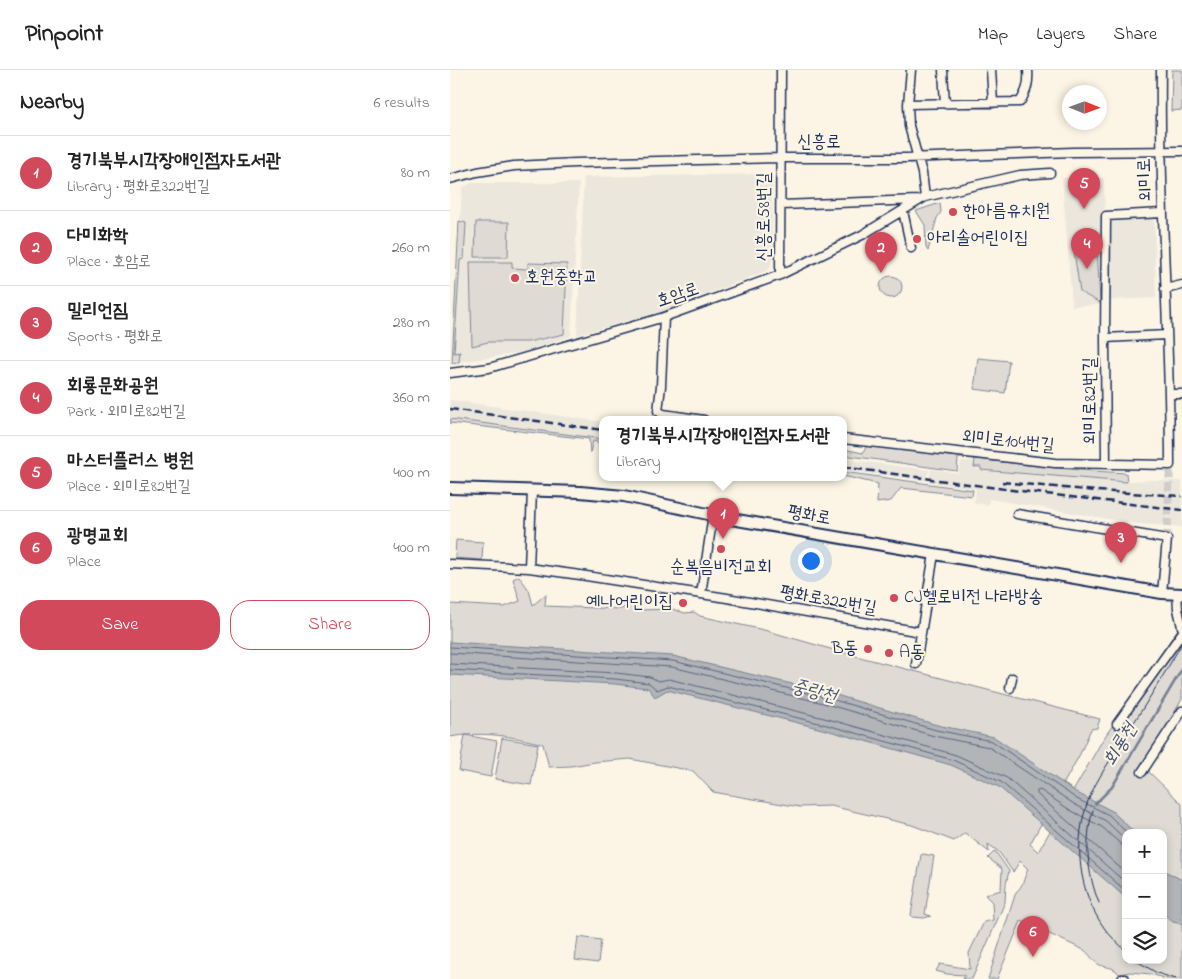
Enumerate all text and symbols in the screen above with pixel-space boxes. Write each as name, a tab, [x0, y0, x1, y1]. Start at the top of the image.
text: Pinpoint	[25, 17, 103, 52]
text: Map	[978, 22, 1008, 48]
text: Layers	[1036, 22, 1086, 48]
text: Share	[1114, 22, 1157, 48]
north arrow	[1062, 85, 1107, 130]
text: Nearby	[20, 88, 84, 118]
text: 6 results	[373, 91, 430, 115]
street label: 신흥로	[797, 130, 841, 156]
text: 경기북부시각장애인점자도서관	[67, 148, 281, 175]
street label: 외미로	[1132, 158, 1160, 202]
text: 1	[33, 161, 39, 185]
text: 80 m	[401, 161, 430, 185]
pin: 5	[1068, 168, 1100, 209]
street label: 신흥로58번길	[752, 172, 778, 262]
text: Library · 평화로322번길	[67, 175, 210, 199]
place label: 한아름유치원	[963, 199, 1050, 225]
marker: 한아름유치원	[947, 206, 959, 218]
text: 다미화학	[67, 223, 128, 250]
place label: 아리솔어린이집	[927, 226, 1028, 252]
pin: 4	[1071, 228, 1103, 269]
pin: 2	[865, 232, 897, 273]
marker: 아리솔어린이집	[911, 233, 923, 245]
text: 2	[32, 236, 40, 260]
text: 260 m	[392, 236, 430, 260]
text: Place · 호암로	[67, 250, 151, 274]
place label: 호원중학교	[525, 265, 597, 291]
marker: 호원중학교	[509, 272, 521, 284]
street label: 호암로	[653, 277, 703, 315]
text: 밀리언짐	[67, 298, 128, 325]
text: 3	[33, 311, 39, 335]
text: 280 m	[393, 311, 430, 335]
text: Sports · 평화로	[67, 325, 163, 349]
street label: 외미로82번길	[1078, 356, 1104, 445]
text: 회룡문화공원	[67, 373, 159, 400]
text: 4	[33, 386, 39, 410]
text: 360 m	[393, 386, 430, 410]
text: Park · 외미로82번길	[67, 400, 186, 424]
popup	[599, 416, 847, 481]
text: 경기북부시각장애인점자도서관	[616, 423, 830, 450]
street label: 외미로104번길	[960, 424, 1056, 460]
text: 마스터플러스 병원	[67, 448, 194, 475]
text: Library	[616, 450, 661, 474]
text: 5	[31, 461, 41, 485]
text: 400 m	[393, 461, 430, 485]
text: Place · 외미로82번길	[67, 475, 191, 499]
pin: 1	[707, 498, 739, 539]
street label: 평화로	[785, 499, 833, 533]
pin: 3	[1105, 522, 1137, 563]
text: 광명교회	[67, 523, 128, 550]
text: 6	[32, 536, 40, 560]
text: 400 m	[393, 536, 430, 560]
marker: 순복음비전교회	[715, 543, 727, 555]
your location	[798, 548, 824, 574]
text: Place	[67, 550, 101, 574]
place label: 순복음비전교회	[670, 555, 772, 581]
street label: 평화로322번길	[778, 580, 879, 622]
place label: CJ헬로비전 나라방송	[904, 585, 1043, 611]
place label: 예나어린이집	[586, 590, 673, 616]
marker: CJ헬로비전 나라방송	[888, 592, 900, 604]
marker: 예나어린이집	[677, 597, 689, 609]
button: Save	[20, 600, 220, 650]
button: Share	[230, 600, 430, 650]
place label: B동	[830, 636, 858, 662]
place label: A동	[899, 640, 925, 666]
marker: B동	[862, 643, 874, 655]
marker: A동	[883, 647, 895, 659]
water label: 중랑천	[788, 673, 841, 711]
water label: 회룡천	[1098, 717, 1145, 772]
map controls	[1122, 829, 1167, 964]
button: +	[1122, 829, 1167, 874]
button: −	[1122, 874, 1167, 919]
pin: 6	[1017, 916, 1049, 957]
button: layers	[1122, 919, 1167, 964]

